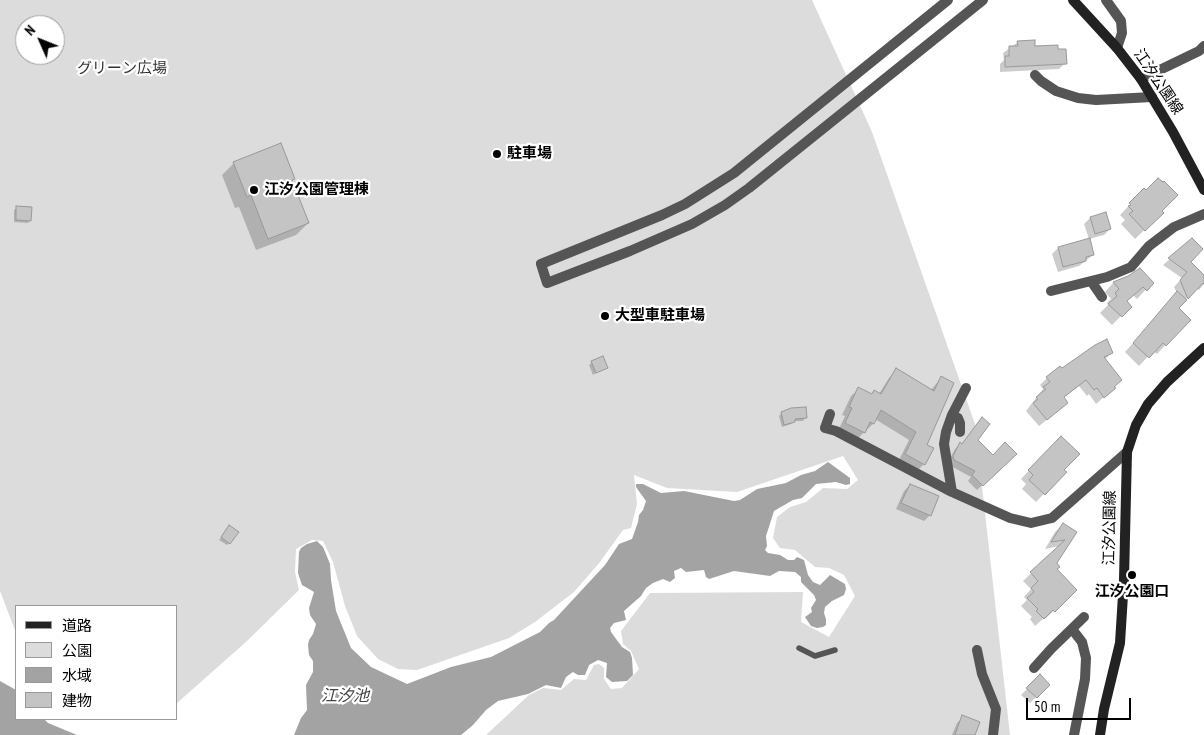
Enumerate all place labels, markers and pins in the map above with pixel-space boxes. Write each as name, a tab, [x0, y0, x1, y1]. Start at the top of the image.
place label: 駐車場	[507, 145, 552, 163]
marker: 駐車場	[491, 148, 503, 160]
place label: 江汐公園管理棟	[264, 181, 369, 199]
marker: 江汐公園管理棟	[248, 184, 260, 196]
place label: 大型車駐車場	[615, 307, 705, 325]
marker: 大型車駐車場	[599, 310, 611, 322]
marker: 江汐公園口	[1126, 569, 1138, 581]
place label: 江汐公園口	[1095, 583, 1169, 601]

